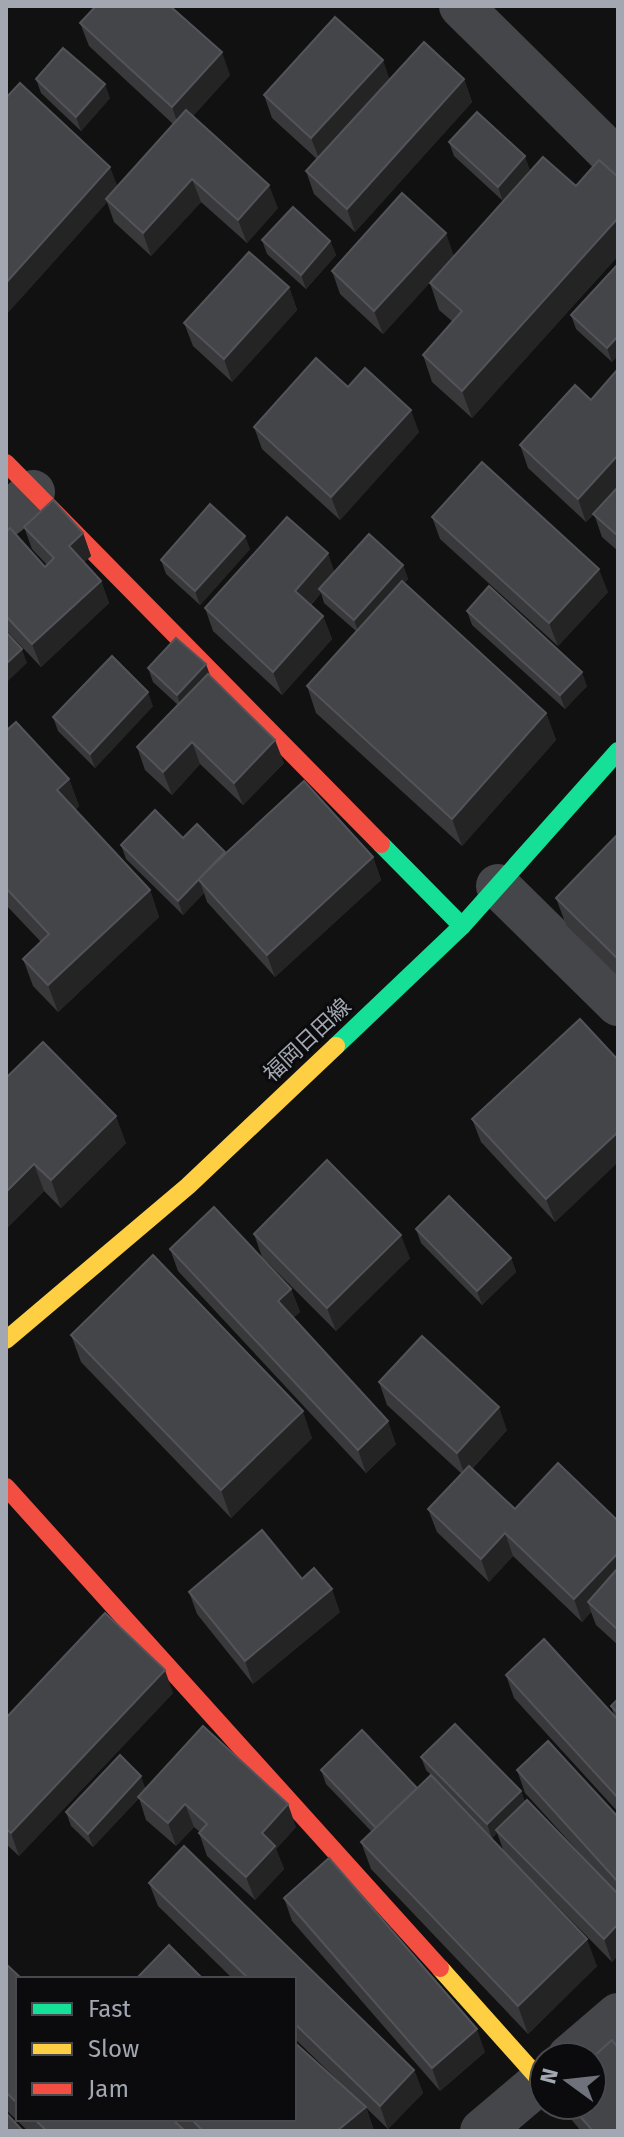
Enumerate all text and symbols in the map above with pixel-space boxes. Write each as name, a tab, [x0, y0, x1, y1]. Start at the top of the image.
street label: 福岡日田線	[258, 993, 356, 1087]
legend	[16, 1977, 296, 2121]
text: Fast	[88, 1995, 131, 2023]
text: Slow	[88, 2035, 139, 2063]
north arrow	[528, 2041, 608, 2121]
text: N	[534, 2065, 564, 2086]
text: Jam	[88, 2075, 129, 2103]

